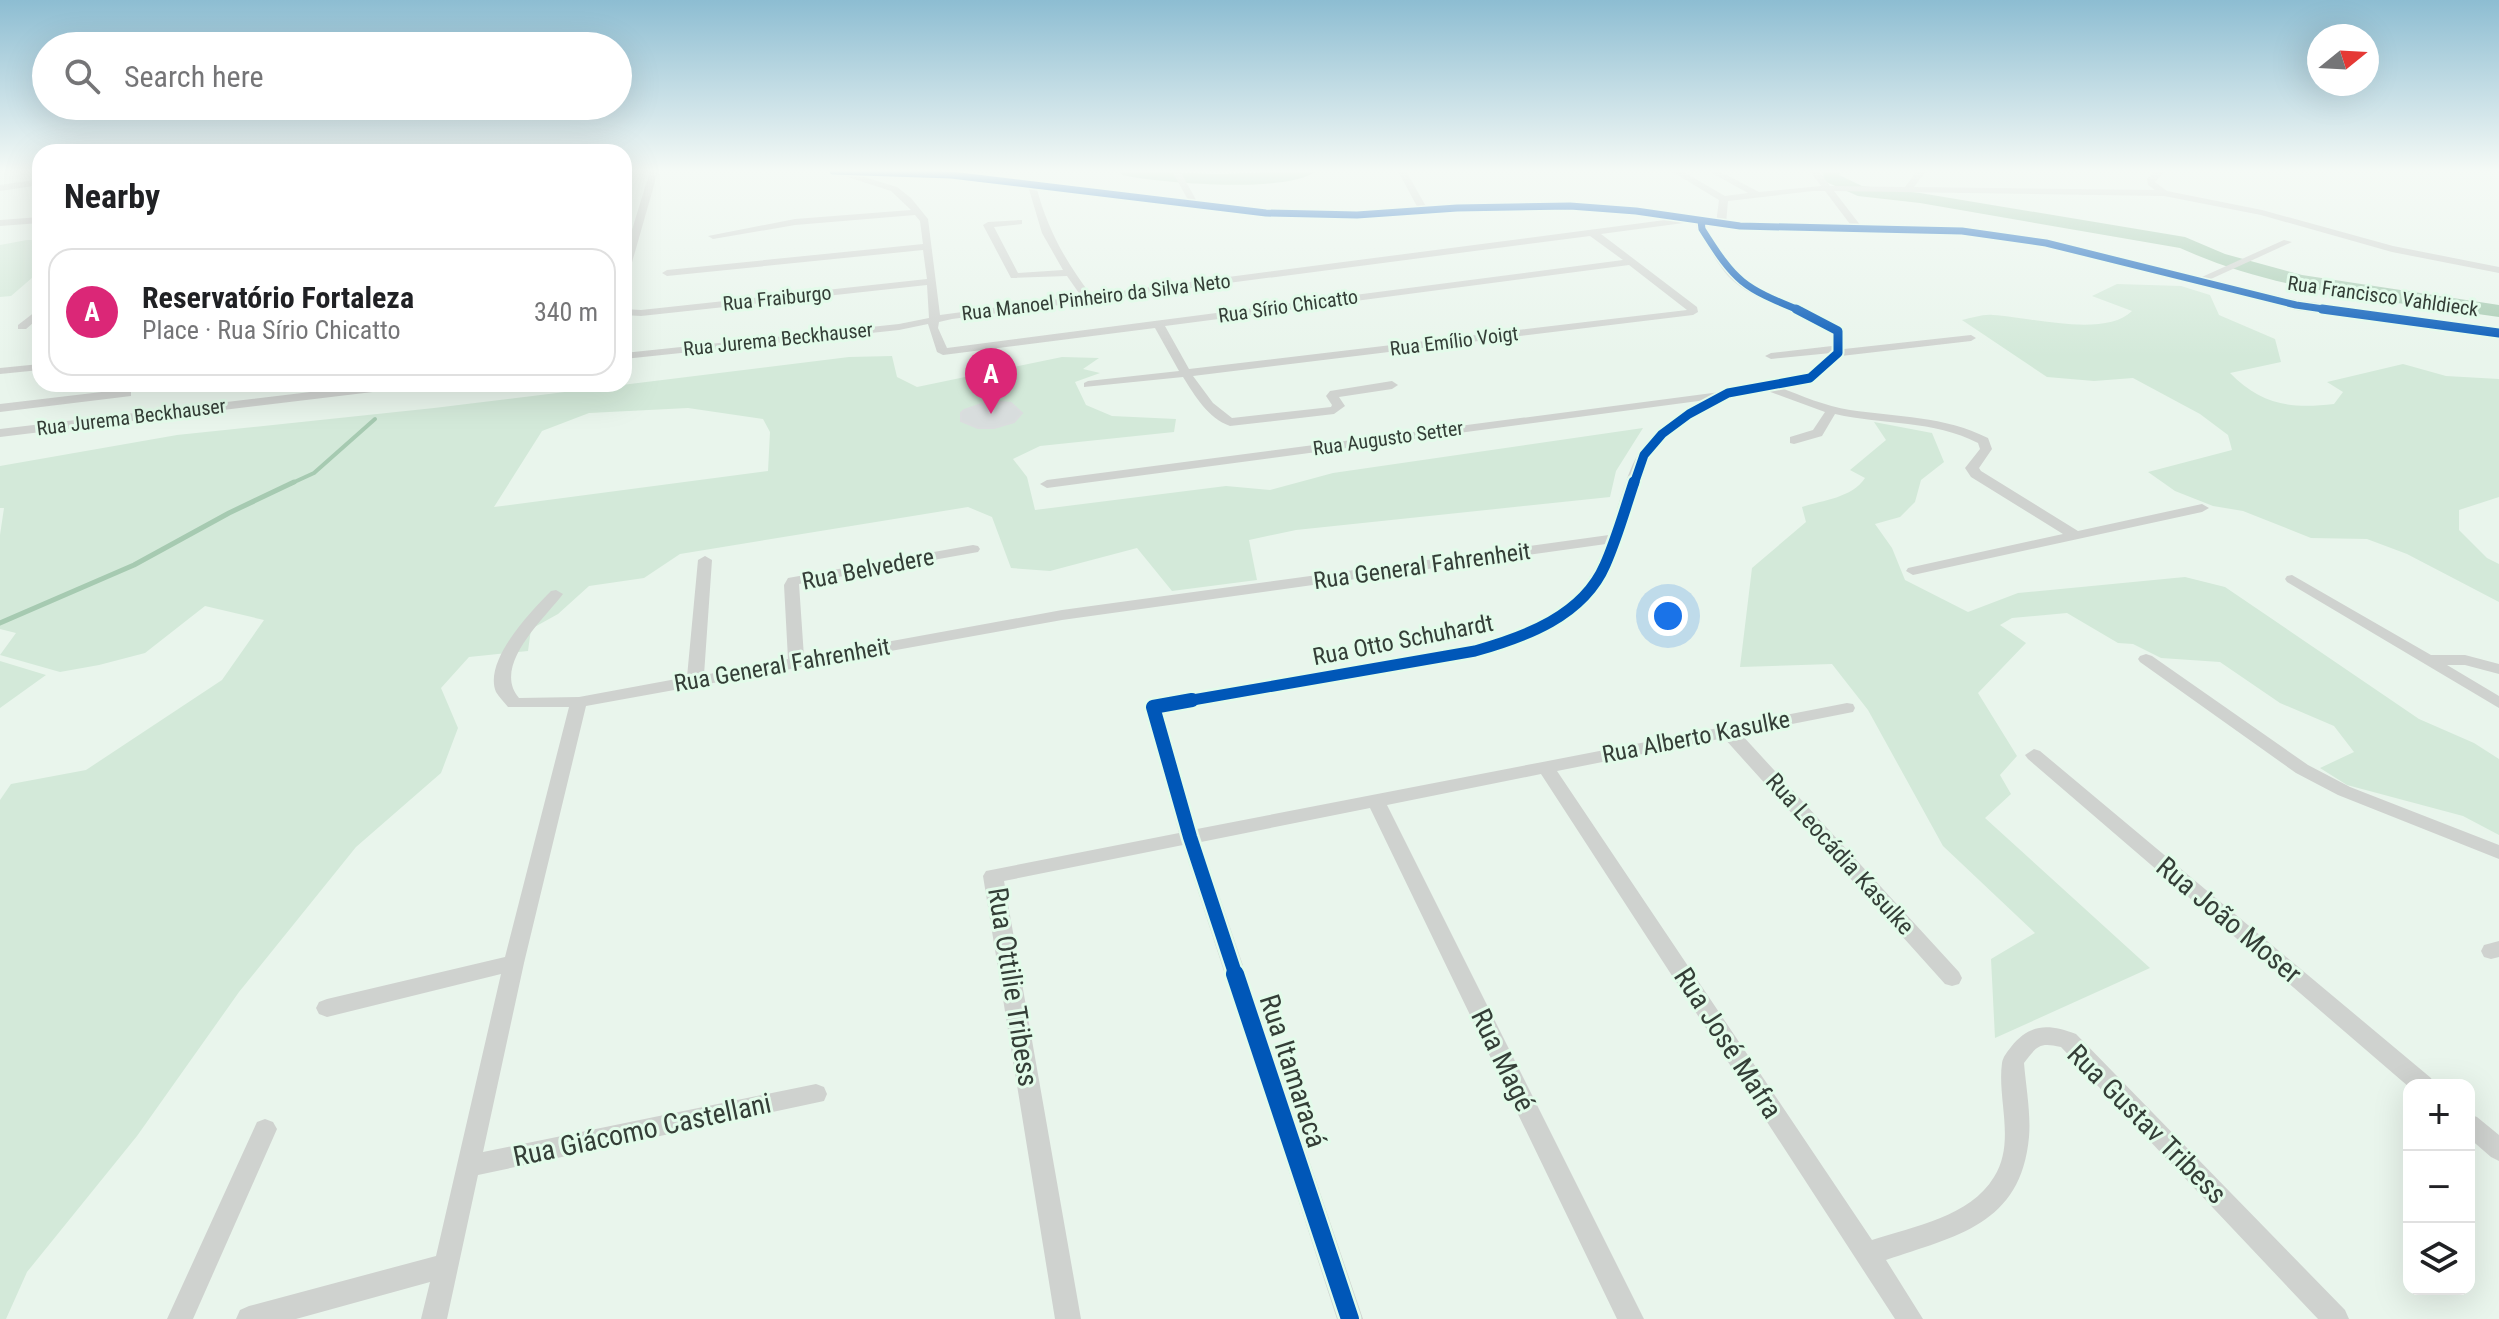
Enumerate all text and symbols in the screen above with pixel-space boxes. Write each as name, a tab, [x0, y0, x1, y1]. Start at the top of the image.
north arrow	[2307, 24, 2379, 96]
search box	[32, 32, 632, 120]
icon: search	[60, 54, 104, 98]
text: Search here	[124, 59, 264, 94]
text: Nearby	[64, 176, 160, 216]
street label: Rua Manoel Pinheiro da Silva Neto	[960, 269, 1232, 325]
street label: Rua Francisco Vahldieck	[2286, 271, 2480, 321]
text: Reservatório Fortaleza	[142, 280, 414, 315]
street label: Rua Fraiburgo	[722, 280, 832, 316]
street label: Rua Sírio Chicatto	[1217, 284, 1359, 328]
text: A	[84, 297, 100, 327]
text: 340 m	[534, 297, 598, 327]
text: Place · Rua Sírio Chicatto	[142, 315, 401, 345]
street label: Rua Jurema Beckhauser	[682, 317, 874, 361]
street label: Rua Emílio Voigt	[1388, 321, 1520, 361]
pin: A	[965, 348, 1017, 414]
street label: Rua Jurema Beckhauser	[35, 393, 227, 441]
street label: Rua Augusto Setter	[1311, 416, 1465, 460]
street label: Rua General Fahrenheit	[1312, 537, 1532, 595]
street label: Rua Belvedere	[800, 542, 936, 596]
your location	[1648, 596, 1688, 636]
street label: Rua Otto Schuhardt	[1310, 609, 1496, 671]
street label: Rua General Fahrenheit	[672, 632, 892, 698]
street label: Rua Alberto Kasulke	[1600, 705, 1792, 769]
street label: Rua Leocádia Kasulke	[1760, 768, 1920, 940]
street label: Rua João Moser	[2150, 850, 2308, 990]
street label: Rua Ottilie Tribess	[981, 885, 1045, 1089]
street label: Rua José Mafra	[1667, 961, 1789, 1125]
street label: Rua Itamaracá	[1253, 990, 1333, 1152]
street label: Rua Magé	[1464, 1003, 1542, 1117]
street label: Rua Gustav Tribess	[2061, 1038, 2233, 1210]
map controls	[2403, 1079, 2475, 1295]
button: +	[2403, 1079, 2475, 1151]
street label: Rua Giácomo Castellani	[510, 1087, 774, 1173]
button: −	[2403, 1151, 2475, 1223]
button: layers	[2403, 1223, 2475, 1295]

